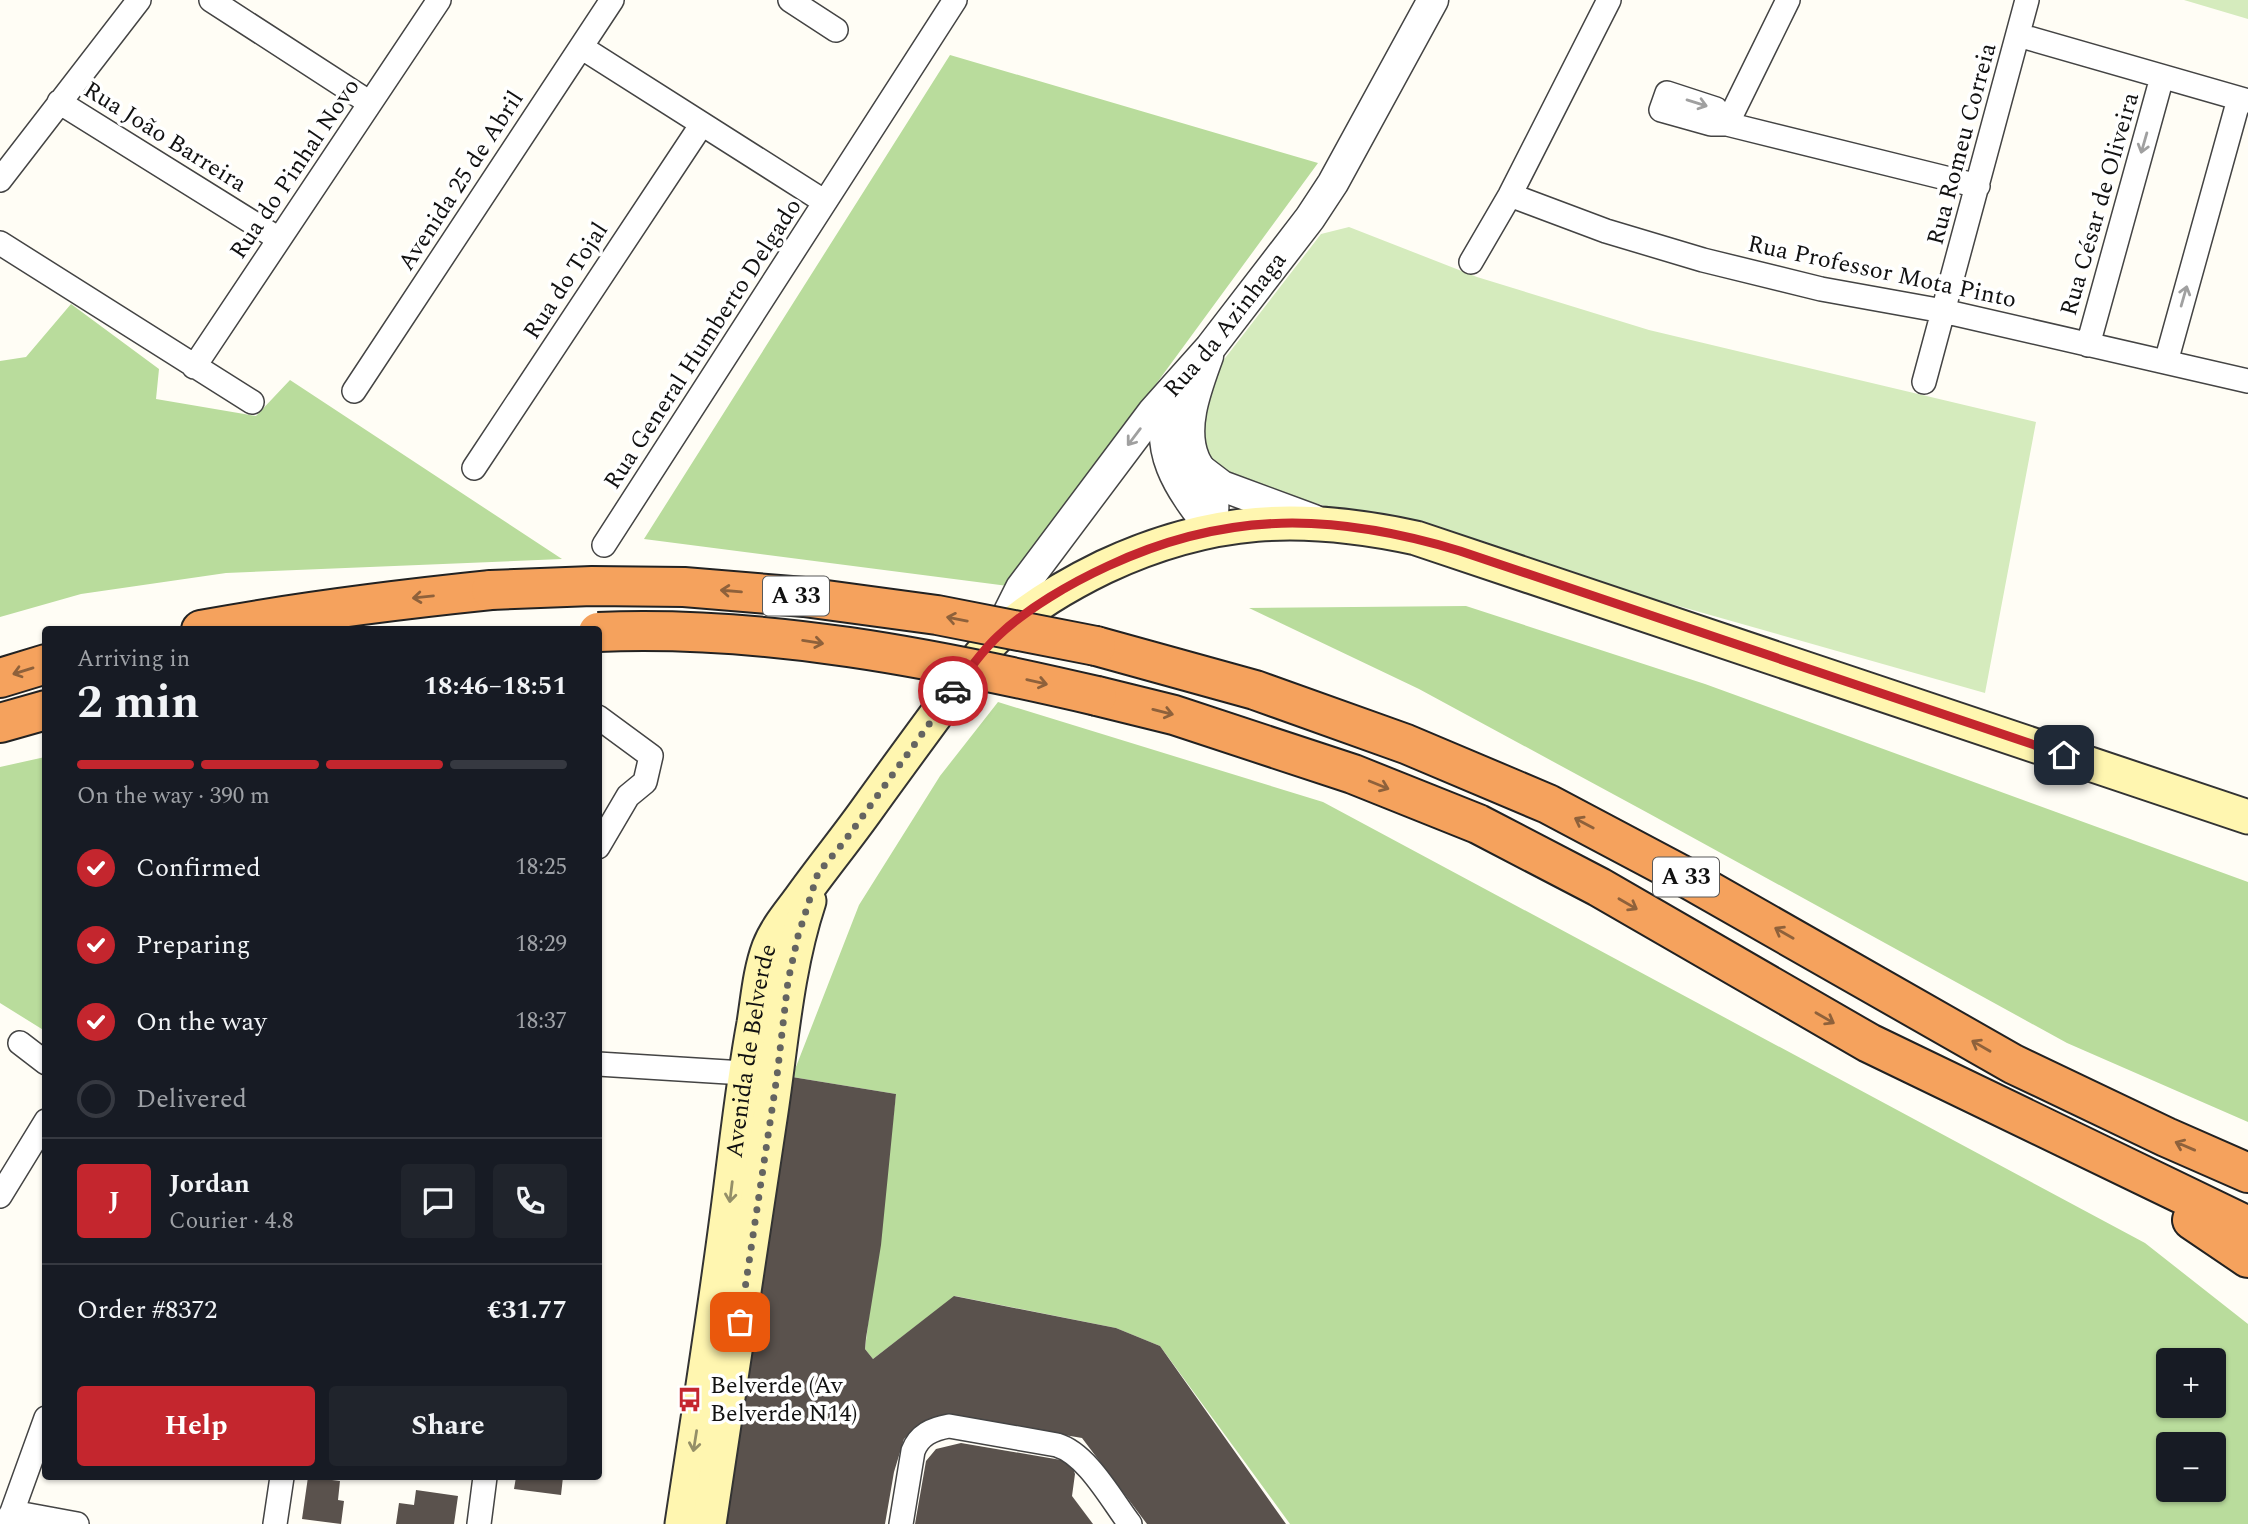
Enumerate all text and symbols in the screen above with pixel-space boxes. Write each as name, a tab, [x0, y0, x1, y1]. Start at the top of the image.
street label: Rua Romeu Correia	[1918, 39, 2006, 249]
street label: Rua do Pinhal Novo	[221, 71, 369, 267]
street label: Rua João Barreira	[76, 72, 254, 202]
street label: Avenida 25 de Abril	[389, 84, 533, 278]
street label: Rua César de Oliveira	[2051, 88, 2149, 320]
one-way arrow	[1686, 97, 1708, 110]
one-way arrow	[2137, 131, 2150, 154]
street label: Rua General Humberto Delgado	[595, 191, 811, 497]
street label: Rua do Tojal	[515, 215, 617, 347]
street label: Rua Professor Mota Pinto	[1744, 226, 2020, 318]
street label: Rua da Azinhaga	[1155, 244, 1296, 406]
one-way arrow	[2178, 285, 2191, 308]
one-way arrow	[1127, 427, 1142, 446]
road number: A 33	[763, 576, 829, 616]
one-way arrow	[721, 584, 743, 597]
one-way arrow	[412, 591, 435, 604]
one-way arrow	[946, 611, 969, 625]
one-way arrow	[801, 636, 824, 649]
text: Arriving in	[77, 642, 190, 677]
courier	[918, 656, 988, 726]
one-way arrow	[12, 666, 34, 679]
text: 18:46–18:51	[423, 666, 567, 706]
text: 2 min	[77, 668, 199, 738]
icon: car	[934, 672, 972, 710]
one-way arrow	[1025, 676, 1048, 689]
one-way arrow	[1151, 706, 1174, 719]
pin	[2034, 725, 2094, 785]
icon: home	[2045, 736, 2083, 774]
text: On the way · 390 m	[77, 779, 270, 814]
one-way arrow	[1368, 779, 1389, 792]
one-way arrow	[1574, 816, 1595, 830]
text: Confirmed	[136, 848, 261, 888]
icon: check	[77, 849, 115, 887]
text: 18:25	[515, 850, 567, 885]
road number: A 33	[1653, 858, 1719, 897]
one-way arrow	[1617, 897, 1637, 911]
text: Preparing	[136, 925, 250, 965]
icon: check	[77, 926, 115, 964]
one-way arrow	[1774, 926, 1794, 940]
text: 18:29	[515, 927, 567, 962]
street label: Avenida de Belverde	[717, 939, 787, 1160]
text: On the way	[136, 1002, 267, 1042]
icon: check	[77, 1003, 115, 1041]
text: 18:37	[515, 1004, 567, 1039]
one-way arrow	[1814, 1012, 1835, 1025]
one-way arrow	[1972, 1039, 1992, 1053]
text: Delivered	[136, 1079, 247, 1119]
one-way arrow	[2175, 1139, 2197, 1152]
text: Jordan	[169, 1164, 250, 1204]
button: chat	[401, 1164, 475, 1238]
button: phone	[493, 1164, 567, 1238]
one-way arrow	[724, 1180, 737, 1203]
text: J	[108, 1181, 120, 1221]
text: Courier · 4.8	[169, 1204, 294, 1239]
text: Order #8372	[77, 1290, 217, 1330]
text: €31.77	[487, 1290, 567, 1330]
pin	[710, 1292, 770, 1352]
icon: bag	[721, 1303, 759, 1341]
map controls	[2156, 1348, 2226, 1502]
button: +	[2156, 1348, 2226, 1418]
place label: Belverde (Av Belverde N14)	[710, 1368, 858, 1432]
button: Help	[77, 1386, 315, 1466]
button: Share	[329, 1386, 567, 1466]
bus stop icon: Belverde (Av Belverde N14)	[676, 1386, 704, 1414]
one-way arrow	[688, 1429, 701, 1452]
button: −	[2156, 1432, 2226, 1502]

